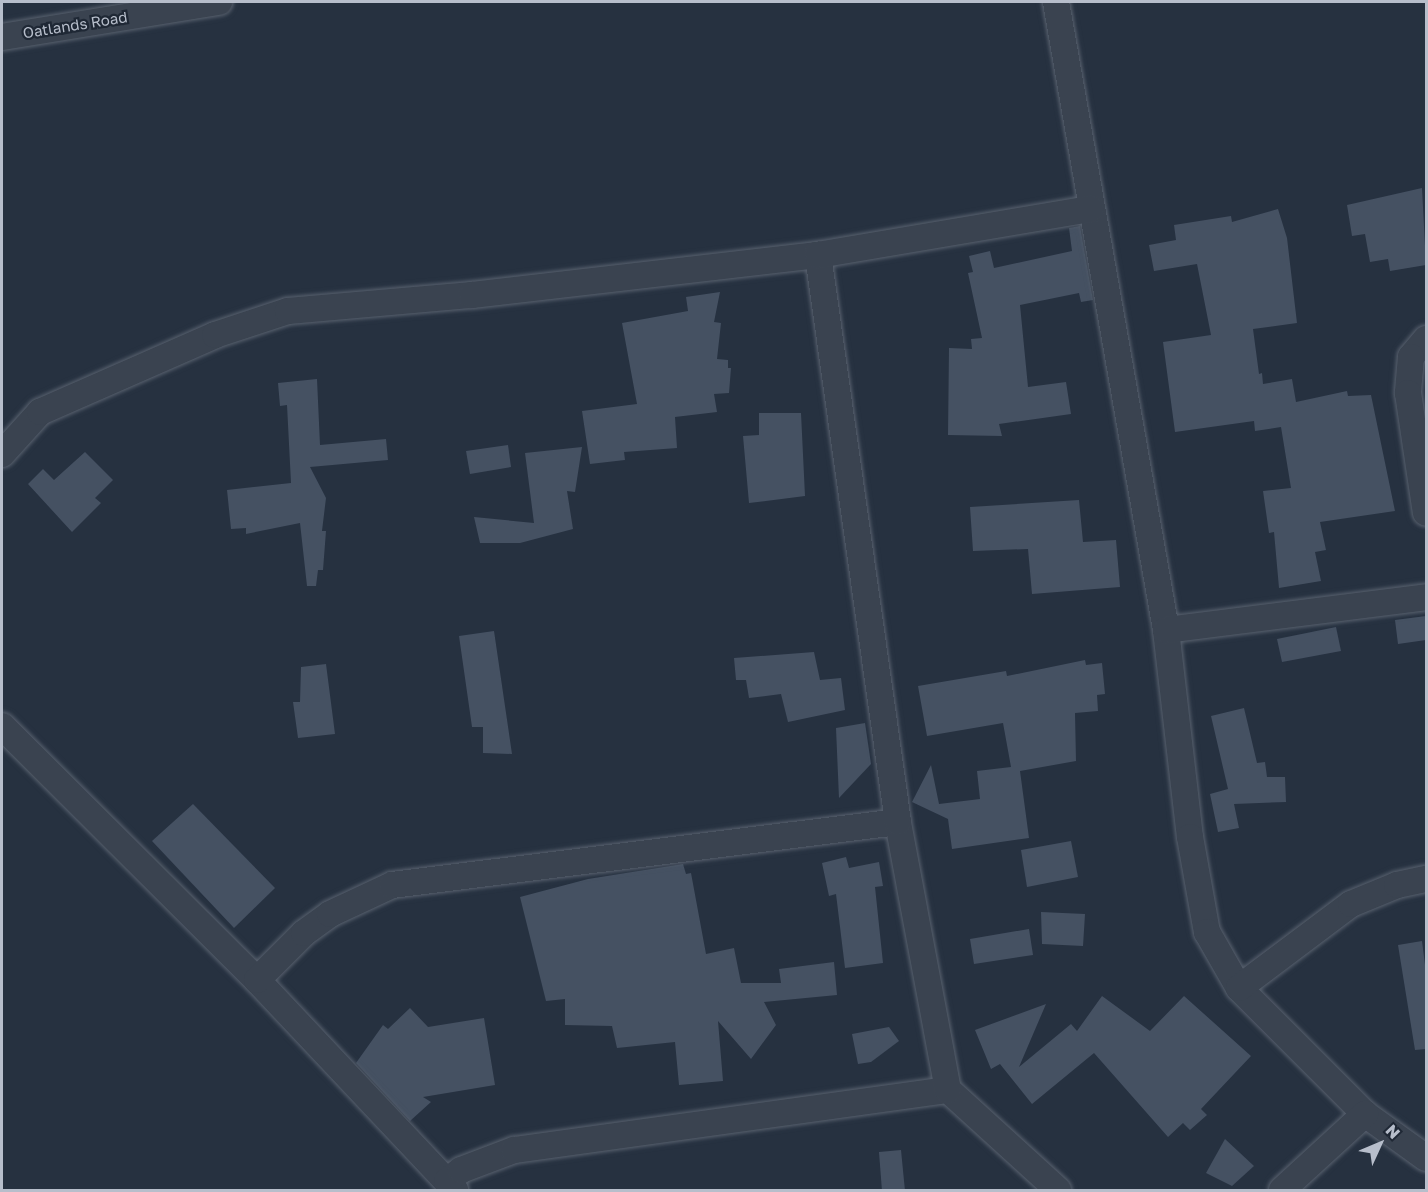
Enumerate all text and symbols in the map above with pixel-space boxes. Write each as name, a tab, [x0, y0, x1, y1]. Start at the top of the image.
street label: Oatlands Road	[21, 8, 129, 42]
north arrow	[1350, 1114, 1410, 1174]
text: N	[1382, 1120, 1404, 1143]

